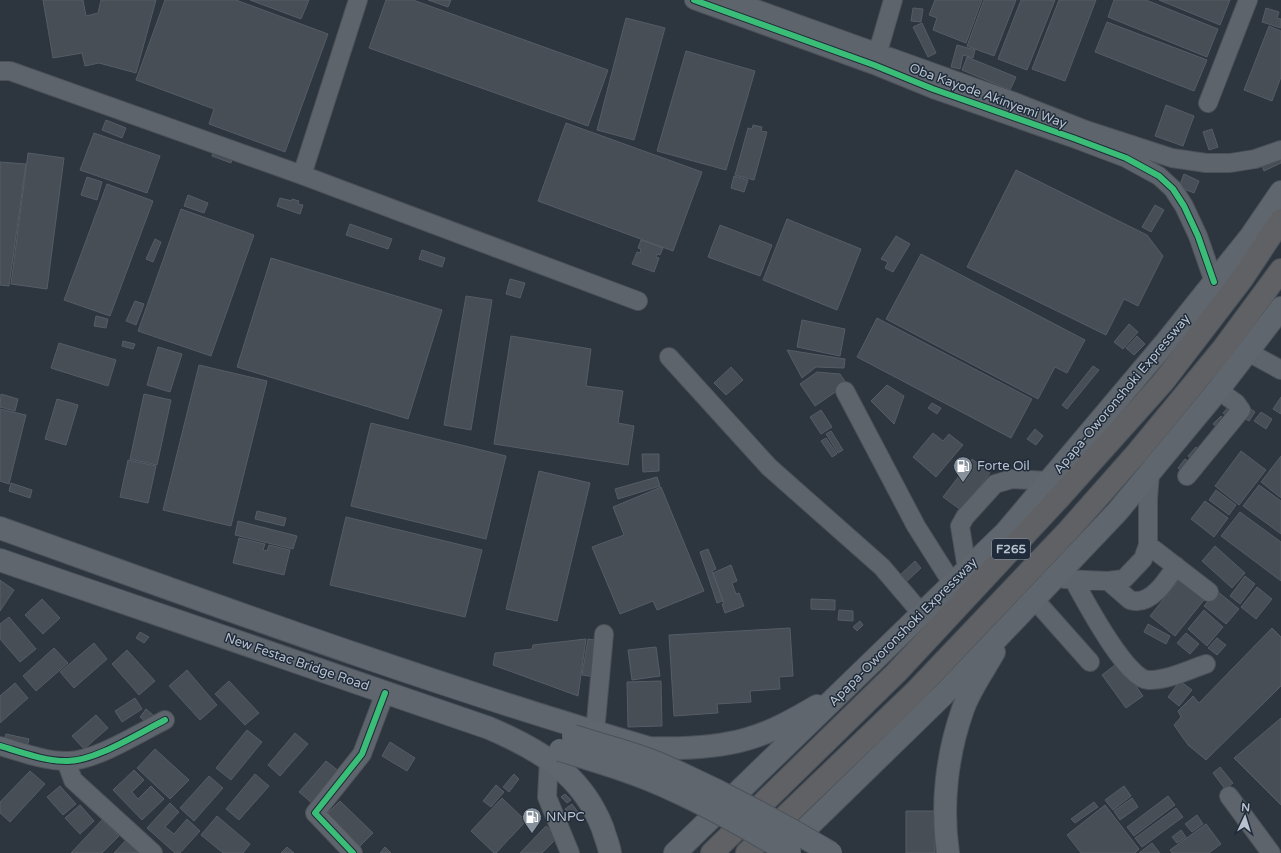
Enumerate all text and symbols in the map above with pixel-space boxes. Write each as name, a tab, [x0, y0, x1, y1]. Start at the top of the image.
street label: Oba Kayode Akinyemi Way	[907, 60, 1069, 132]
street label: Apapa-Oworonshoki Expressway	[1050, 311, 1194, 477]
fuel station icon: Forte Oil	[952, 455, 974, 483]
place label: Forte Oil	[977, 458, 1030, 474]
road number: F265	[992, 539, 1030, 559]
street label: Apapa-Oworonshoki Expressway	[825, 554, 981, 710]
street label: New Festac Bridge Road	[223, 630, 371, 694]
north arrow	[1225, 797, 1265, 837]
text: N	[1241, 801, 1251, 814]
fuel station icon: NNPC	[521, 806, 543, 834]
place label: NNPC	[546, 809, 585, 825]

